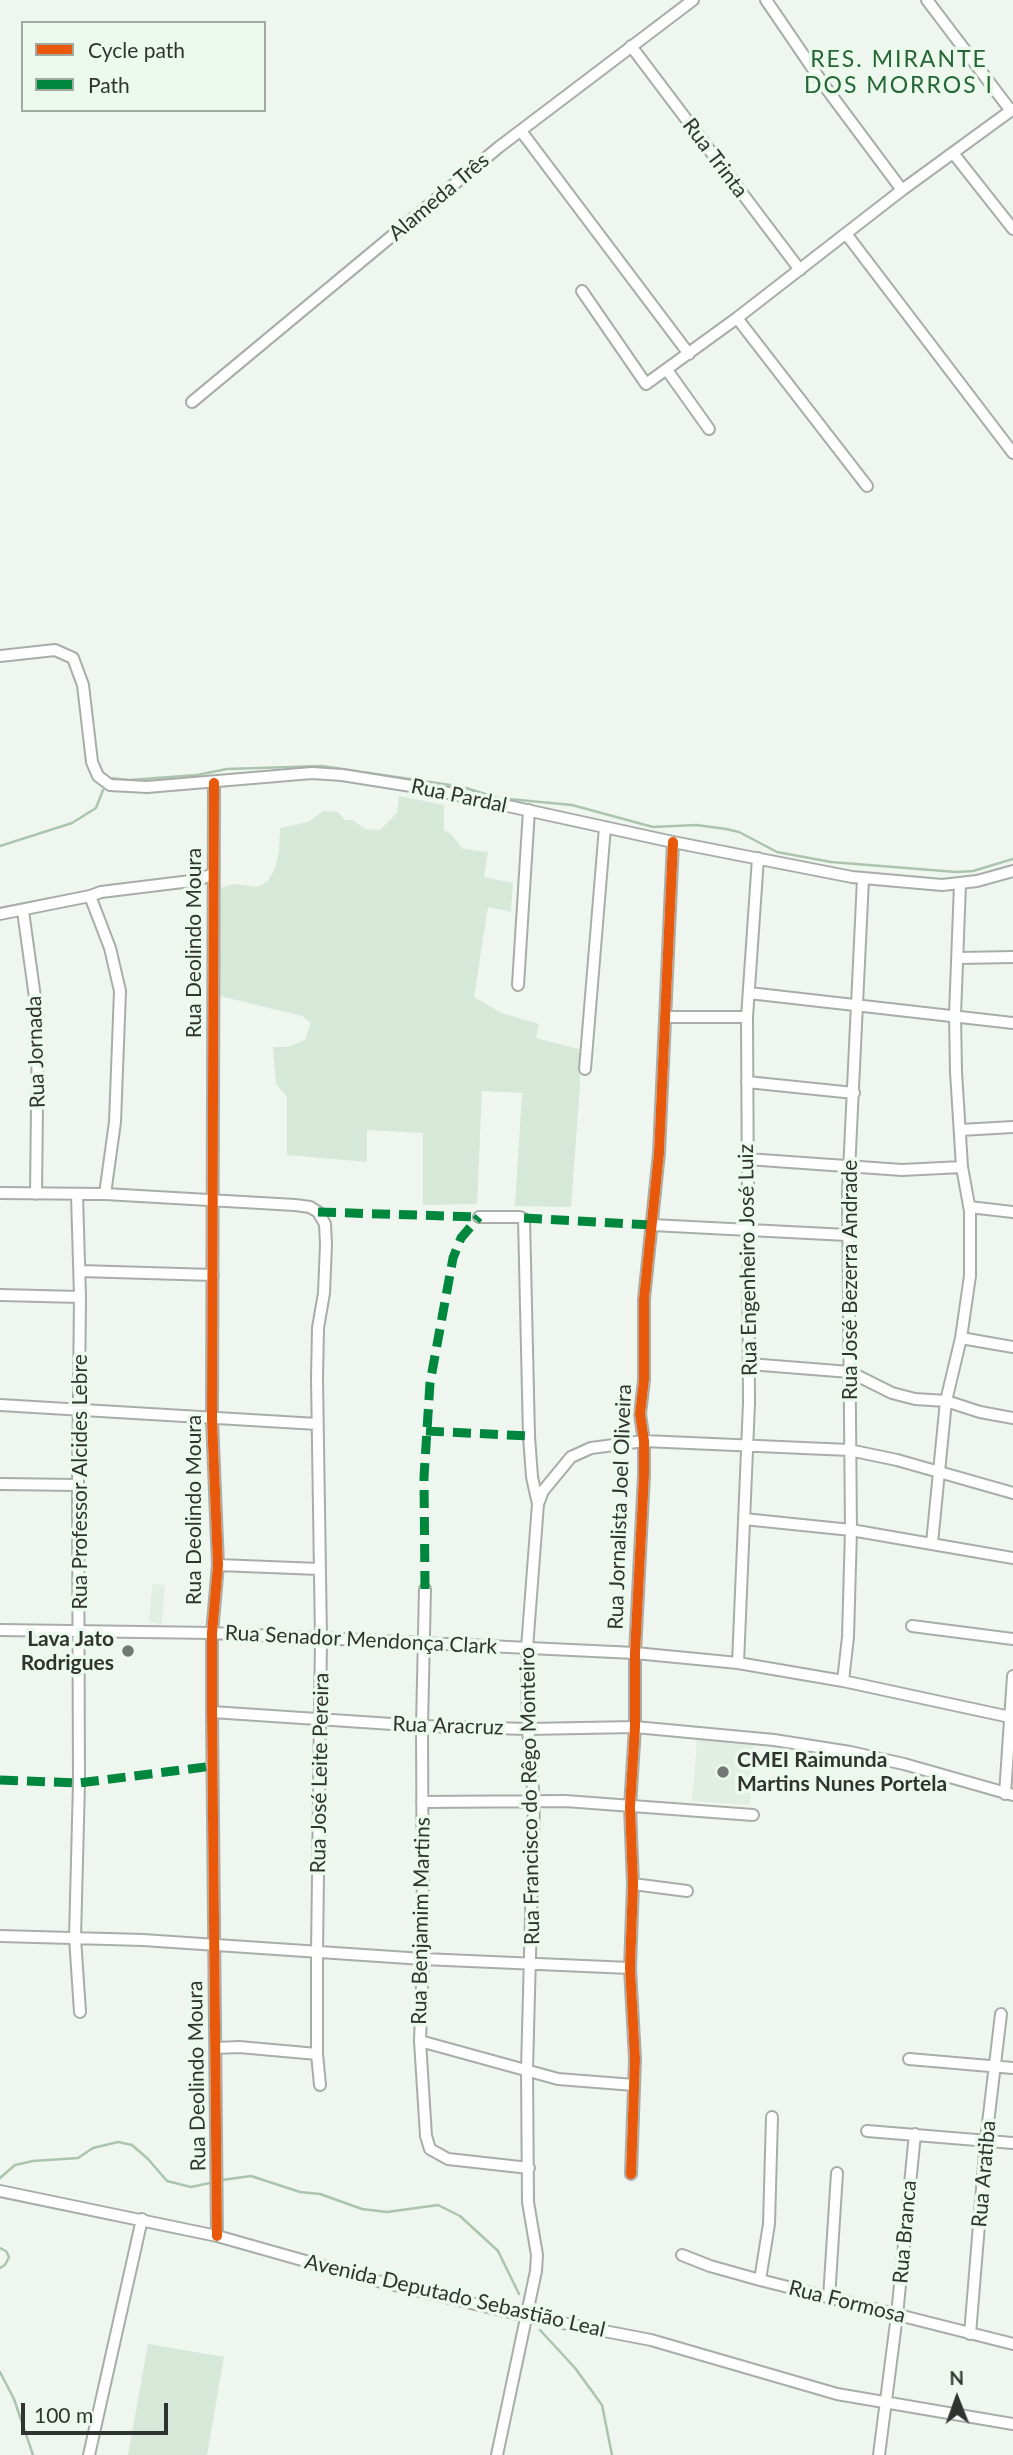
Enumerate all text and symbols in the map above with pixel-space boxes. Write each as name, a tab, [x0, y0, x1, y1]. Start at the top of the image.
legend	[21, 21, 266, 112]
text: Cycle path	[88, 37, 185, 62]
district label: RES. MIRANTE DOS MORROS I	[806, 46, 992, 100]
text: Path	[88, 72, 130, 97]
street label: Rua Trinta	[677, 113, 753, 203]
street label: Alameda Três	[384, 148, 494, 246]
street label: Rua Pardal	[409, 774, 509, 818]
street label: Rua Deolindo Moura	[181, 848, 207, 1038]
street label: Rua Jornada	[21, 995, 51, 1109]
street label: Rua Engenheiro José Luiz	[733, 1144, 763, 1376]
street label: Rua José Bezerra Andrade	[837, 1160, 863, 1400]
street label: Rua Professor Alcides Lebre	[67, 1354, 93, 1610]
street label: Rua Jornalista Joel Oliveira	[603, 1384, 637, 1630]
street label: Rua Deolindo Moura	[181, 1415, 207, 1605]
street label: Rua Senador Mendonça Clark	[224, 1620, 498, 1660]
place label: Lava Jato Rodrigues	[21, 1626, 114, 1676]
marker: Lava Jato Rodrigues	[120, 1643, 136, 1659]
street label: Rua Francisco do Rêgo Monteiro	[515, 1647, 545, 1945]
street label: Rua José Leite Pereira	[306, 1672, 334, 1874]
street label: Rua Aracruz	[392, 1711, 504, 1741]
place label: CMEI Raimunda Martins Nunes Portela	[737, 1747, 947, 1797]
marker: CMEI Raimunda Martins Nunes Portela	[715, 1764, 731, 1780]
street label: Rua Benjamim Martins	[407, 1817, 435, 2025]
street label: Rua Deolindo Moura	[183, 1981, 211, 2171]
street label: Rua Aratiba	[967, 2119, 1001, 2229]
street label: Rua Branca	[888, 2179, 922, 2285]
street label: Avenida Deputado Sebastião Leal	[302, 2249, 608, 2343]
street label: Rua Formosa	[786, 2275, 908, 2329]
north arrow	[922, 2364, 992, 2434]
text: N	[949, 2366, 964, 2389]
scale bar	[24, 2388, 172, 2432]
text: 100 m	[34, 2402, 93, 2427]

